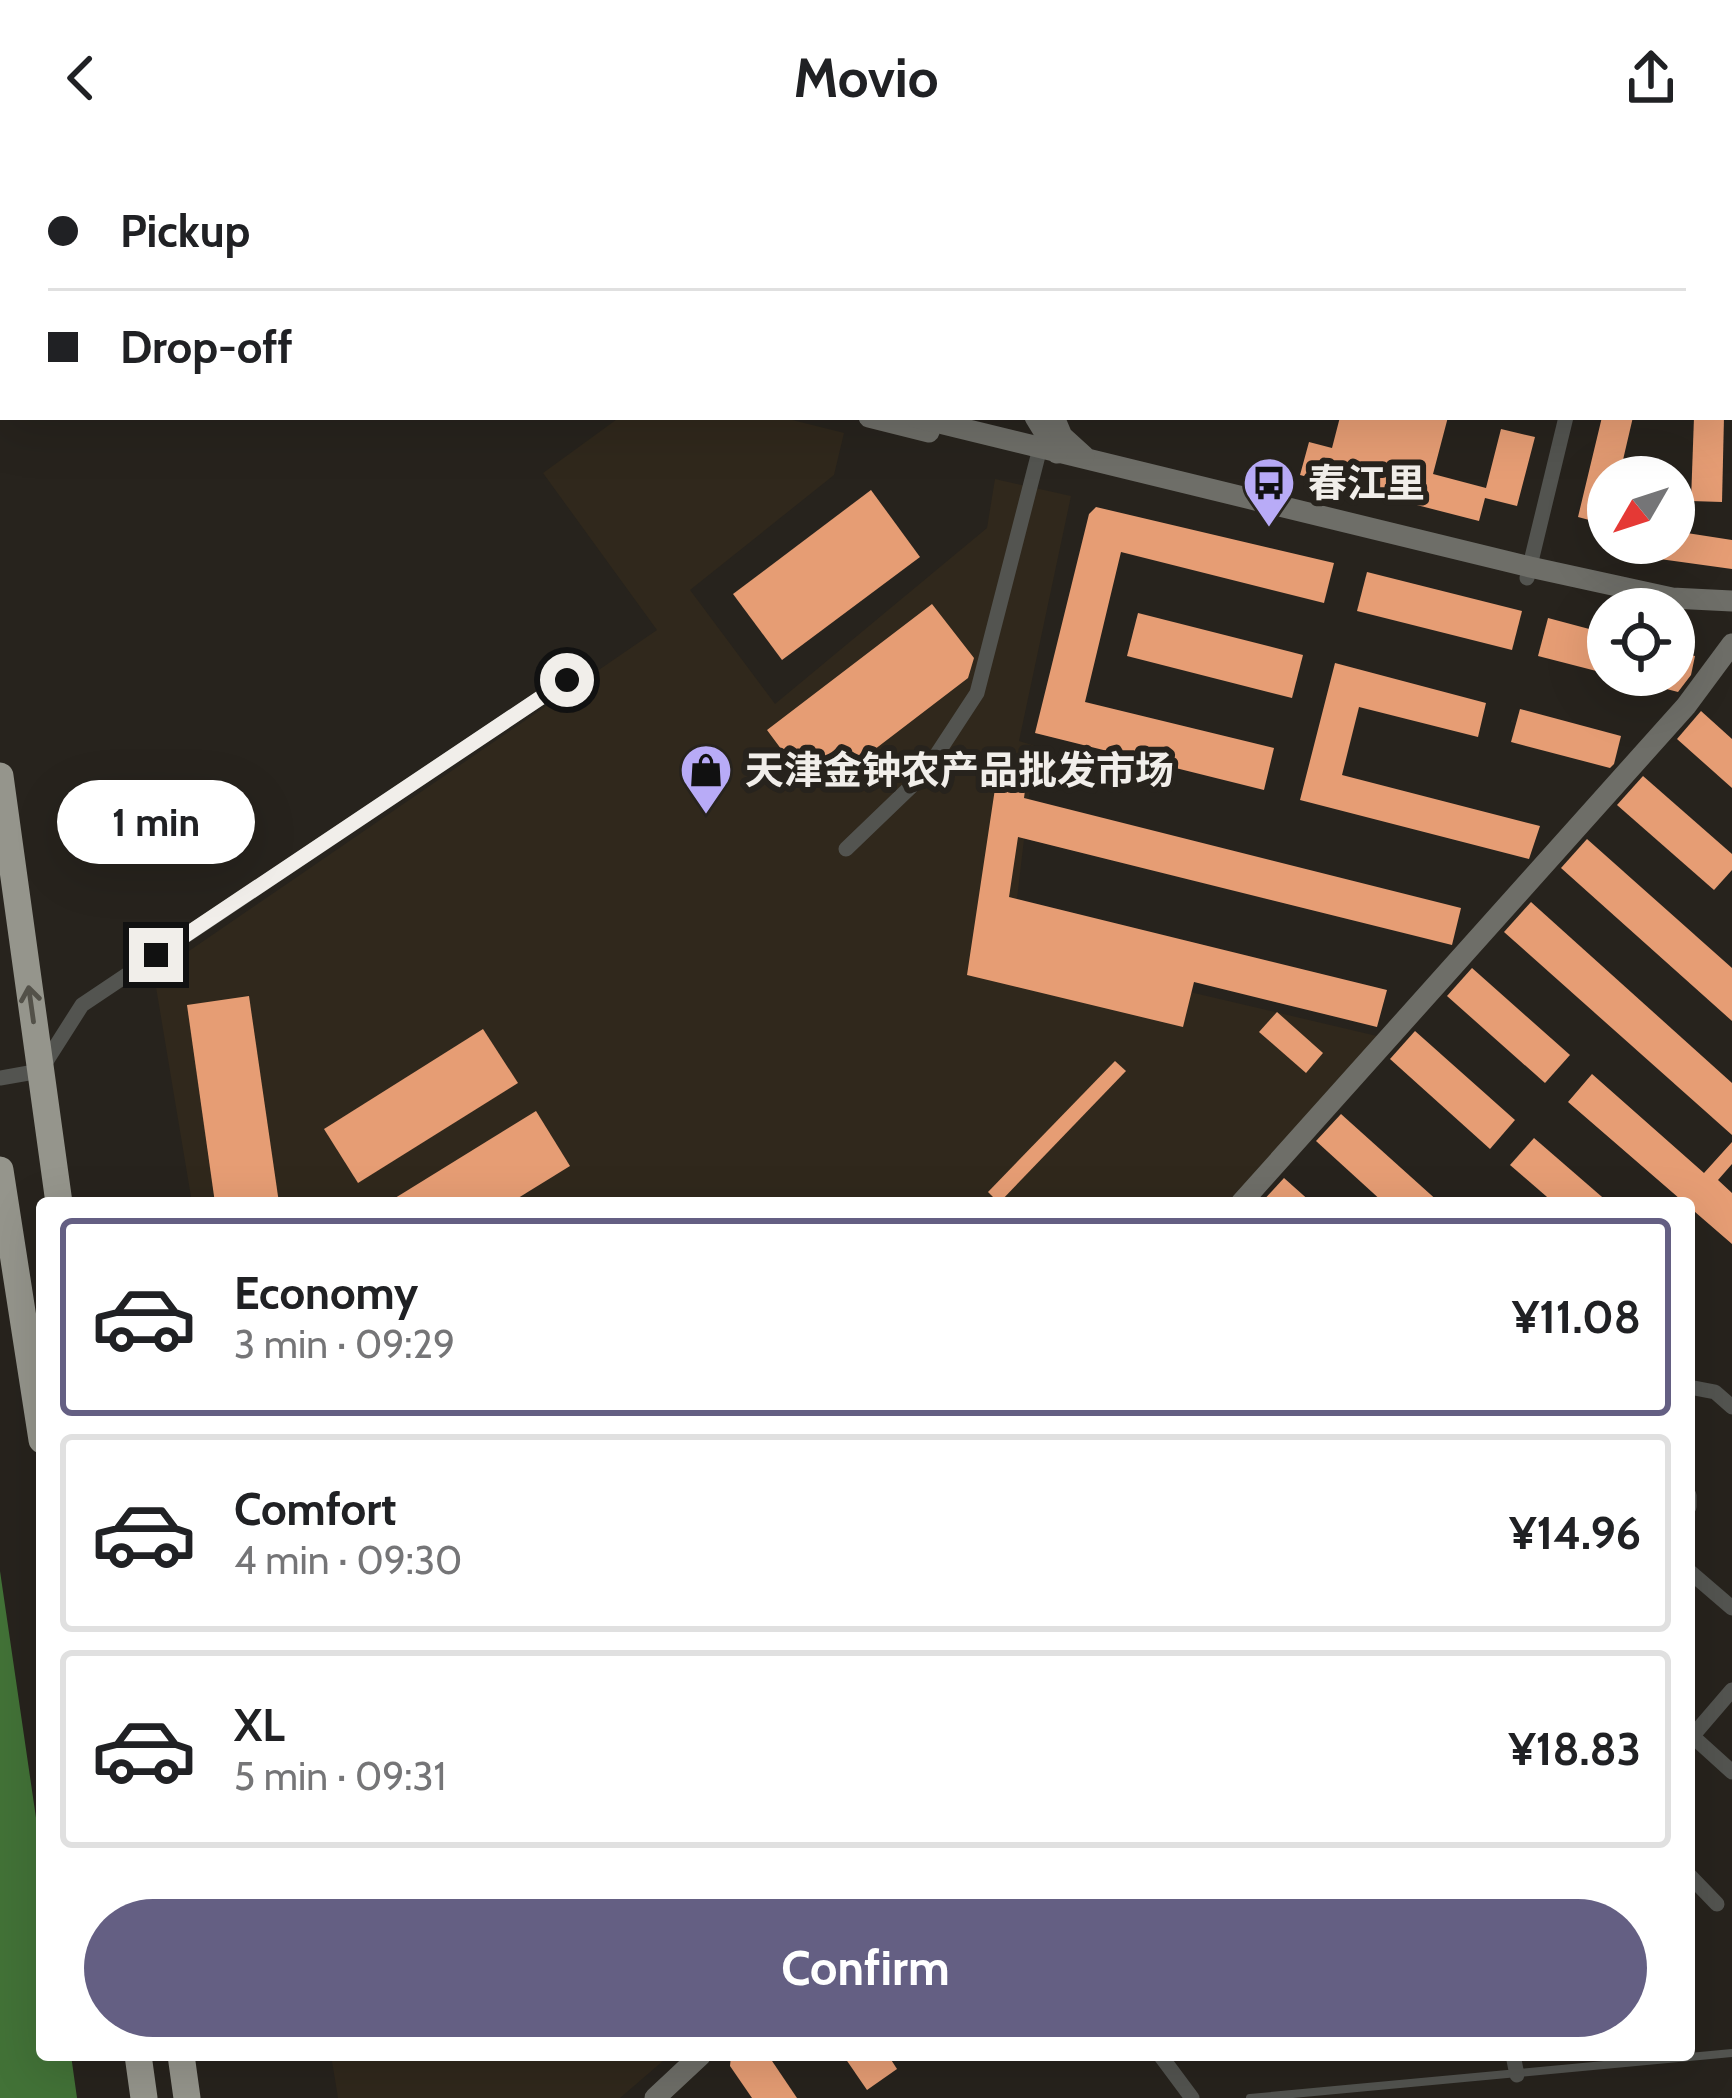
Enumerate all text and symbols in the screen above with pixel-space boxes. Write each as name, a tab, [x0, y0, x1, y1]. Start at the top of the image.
icon: back	[48, 45, 114, 111]
text: Movio	[793, 45, 939, 111]
icon: share	[1618, 45, 1684, 111]
text: Pickup	[120, 204, 250, 258]
text: Drop-off	[120, 320, 293, 374]
bus stop icon: 春江里	[1241, 455, 1297, 529]
north arrow	[1587, 456, 1695, 564]
map controls	[1587, 456, 1695, 696]
place label: 春江里	[1308, 459, 1425, 507]
button: locate	[1587, 588, 1695, 696]
route start	[540, 653, 594, 707]
shop icon: 天津金钟农产品批发市场	[678, 742, 734, 816]
place label: 天津金钟农产品批发市场	[745, 746, 1174, 794]
callout: 1 min	[57, 781, 255, 865]
text: 1 min	[112, 798, 200, 846]
route end	[129, 928, 183, 982]
one-way arrow	[19, 985, 42, 1024]
icon: car	[90, 1263, 198, 1371]
text: Economy	[234, 1266, 418, 1320]
text: ¥11.08	[1512, 1290, 1641, 1344]
text: 3 min · 09:29	[234, 1320, 455, 1368]
icon: car	[90, 1479, 198, 1587]
text: Comfort	[234, 1482, 397, 1536]
text: ¥14.96	[1509, 1506, 1641, 1560]
text: 4 min · 09:30	[234, 1536, 462, 1584]
icon: car	[90, 1695, 198, 1803]
text: XL	[234, 1698, 285, 1752]
text: ¥18.83	[1509, 1722, 1641, 1776]
text: 5 min · 09:31	[234, 1752, 446, 1800]
button: Confirm	[84, 1899, 1647, 2037]

